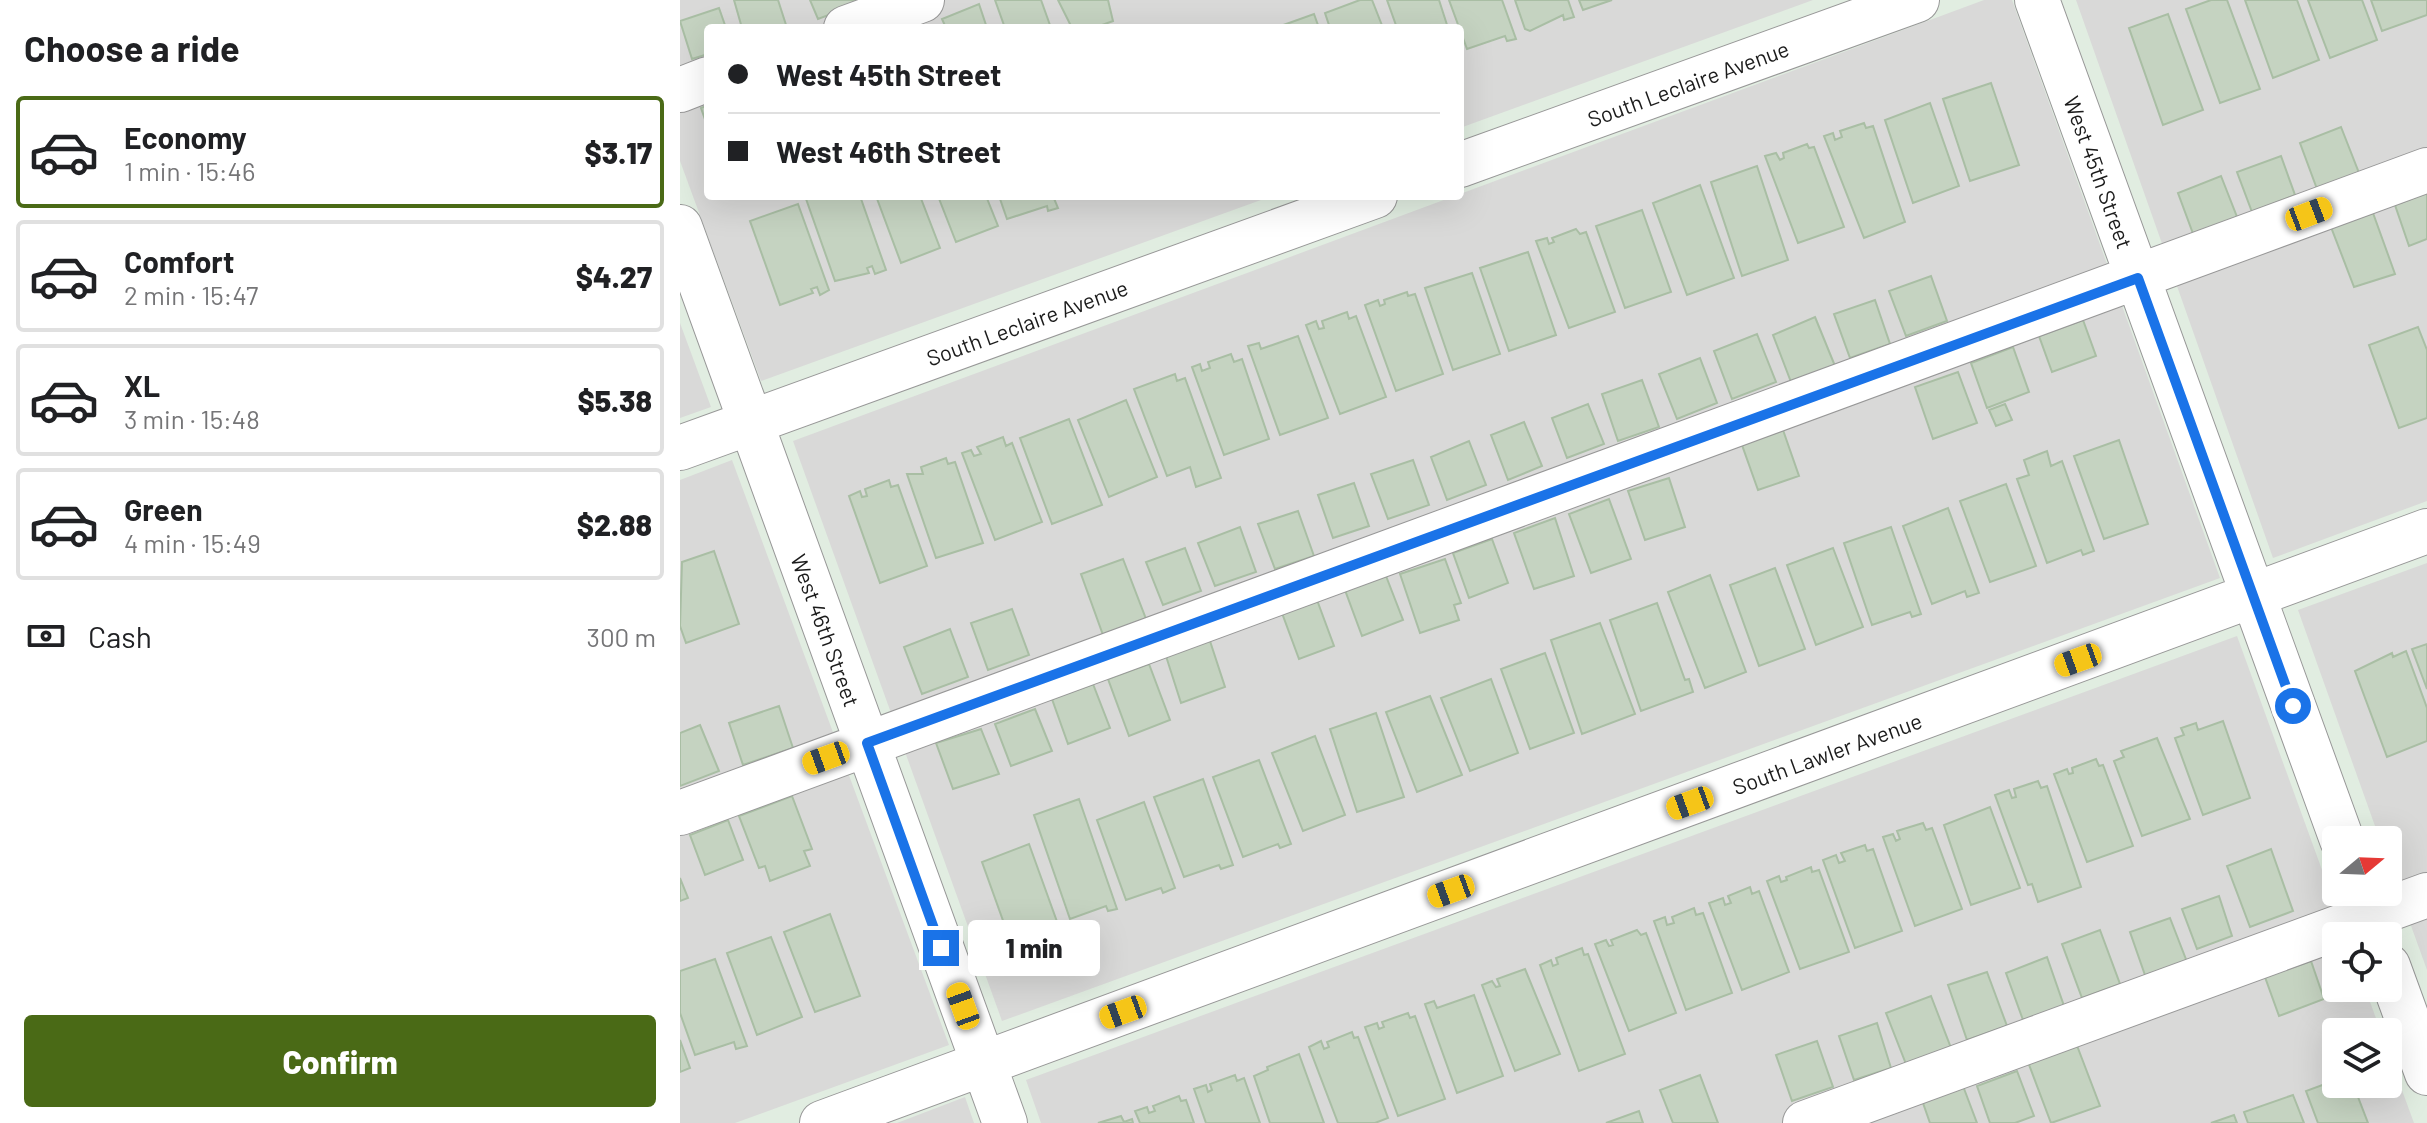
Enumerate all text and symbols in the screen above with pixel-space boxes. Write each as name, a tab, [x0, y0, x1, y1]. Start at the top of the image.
text: Choose a ride	[24, 26, 240, 69]
street label: South Leclaire Avenue	[1584, 34, 1792, 132]
text: West 45th Street	[776, 56, 1001, 92]
street label: West 45th Street	[2059, 92, 2139, 252]
icon: car	[28, 116, 100, 188]
text: Economy	[124, 119, 247, 155]
text: West 46th Street	[776, 133, 1001, 169]
text: $3.17	[585, 134, 652, 170]
text: 1 min · 15:46	[124, 155, 255, 186]
car	[2282, 194, 2336, 234]
icon: car	[28, 240, 100, 312]
text: Comfort	[124, 243, 234, 279]
text: $4.27	[576, 258, 652, 294]
street label: South Leclaire Avenue	[923, 273, 1131, 371]
text: 2 min · 15:47	[124, 279, 258, 310]
icon: car	[28, 364, 100, 436]
text: XL	[124, 367, 160, 403]
text: $5.38	[577, 382, 652, 418]
text: 3 min · 15:48	[124, 403, 260, 434]
icon: car	[28, 488, 100, 560]
text: Green	[124, 491, 203, 527]
text: $2.88	[577, 506, 652, 542]
text: 4 min · 15:49	[124, 527, 261, 558]
street label: West 46th Street	[786, 550, 866, 710]
icon: cash	[24, 614, 68, 658]
text: Cash	[88, 618, 152, 654]
text: 300 m	[587, 621, 656, 652]
car	[2051, 641, 2105, 679]
route start	[2275, 688, 2311, 724]
street label: South Lawler Avenue	[1729, 707, 1925, 799]
car	[799, 739, 853, 777]
car	[1663, 784, 1717, 822]
north arrow	[2322, 826, 2402, 906]
map controls	[2322, 826, 2402, 1098]
car	[1424, 872, 1478, 910]
callout: 1 min	[969, 920, 1101, 976]
button: locate	[2322, 922, 2402, 1002]
route end	[923, 930, 959, 966]
text: 1 min	[1005, 932, 1063, 963]
car	[944, 979, 982, 1033]
car	[1096, 993, 1150, 1031]
button: Confirm	[24, 1015, 656, 1107]
button: layers	[2322, 1018, 2402, 1098]

